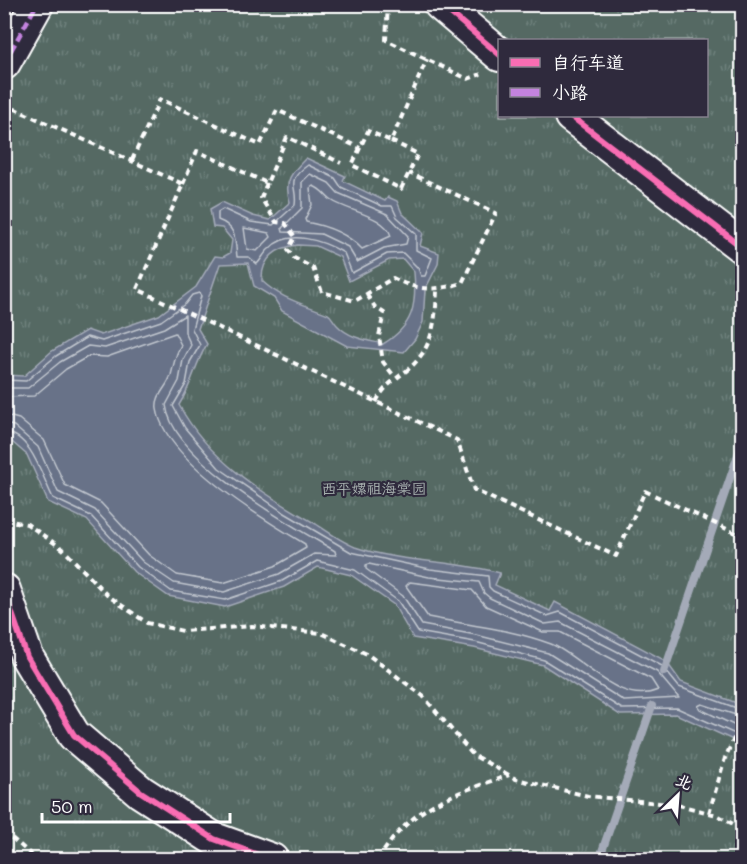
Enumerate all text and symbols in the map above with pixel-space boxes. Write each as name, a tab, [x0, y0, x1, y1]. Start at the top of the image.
legend	[498, 39, 708, 117]
text: 自行车道	[552, 50, 624, 74]
text: 小路	[552, 80, 588, 104]
park label: 西平嫘祖海棠园	[321, 478, 427, 498]
north arrow	[648, 765, 708, 825]
text: 北	[673, 768, 696, 794]
scale bar	[42, 786, 230, 824]
text: 50 m	[51, 794, 93, 818]

